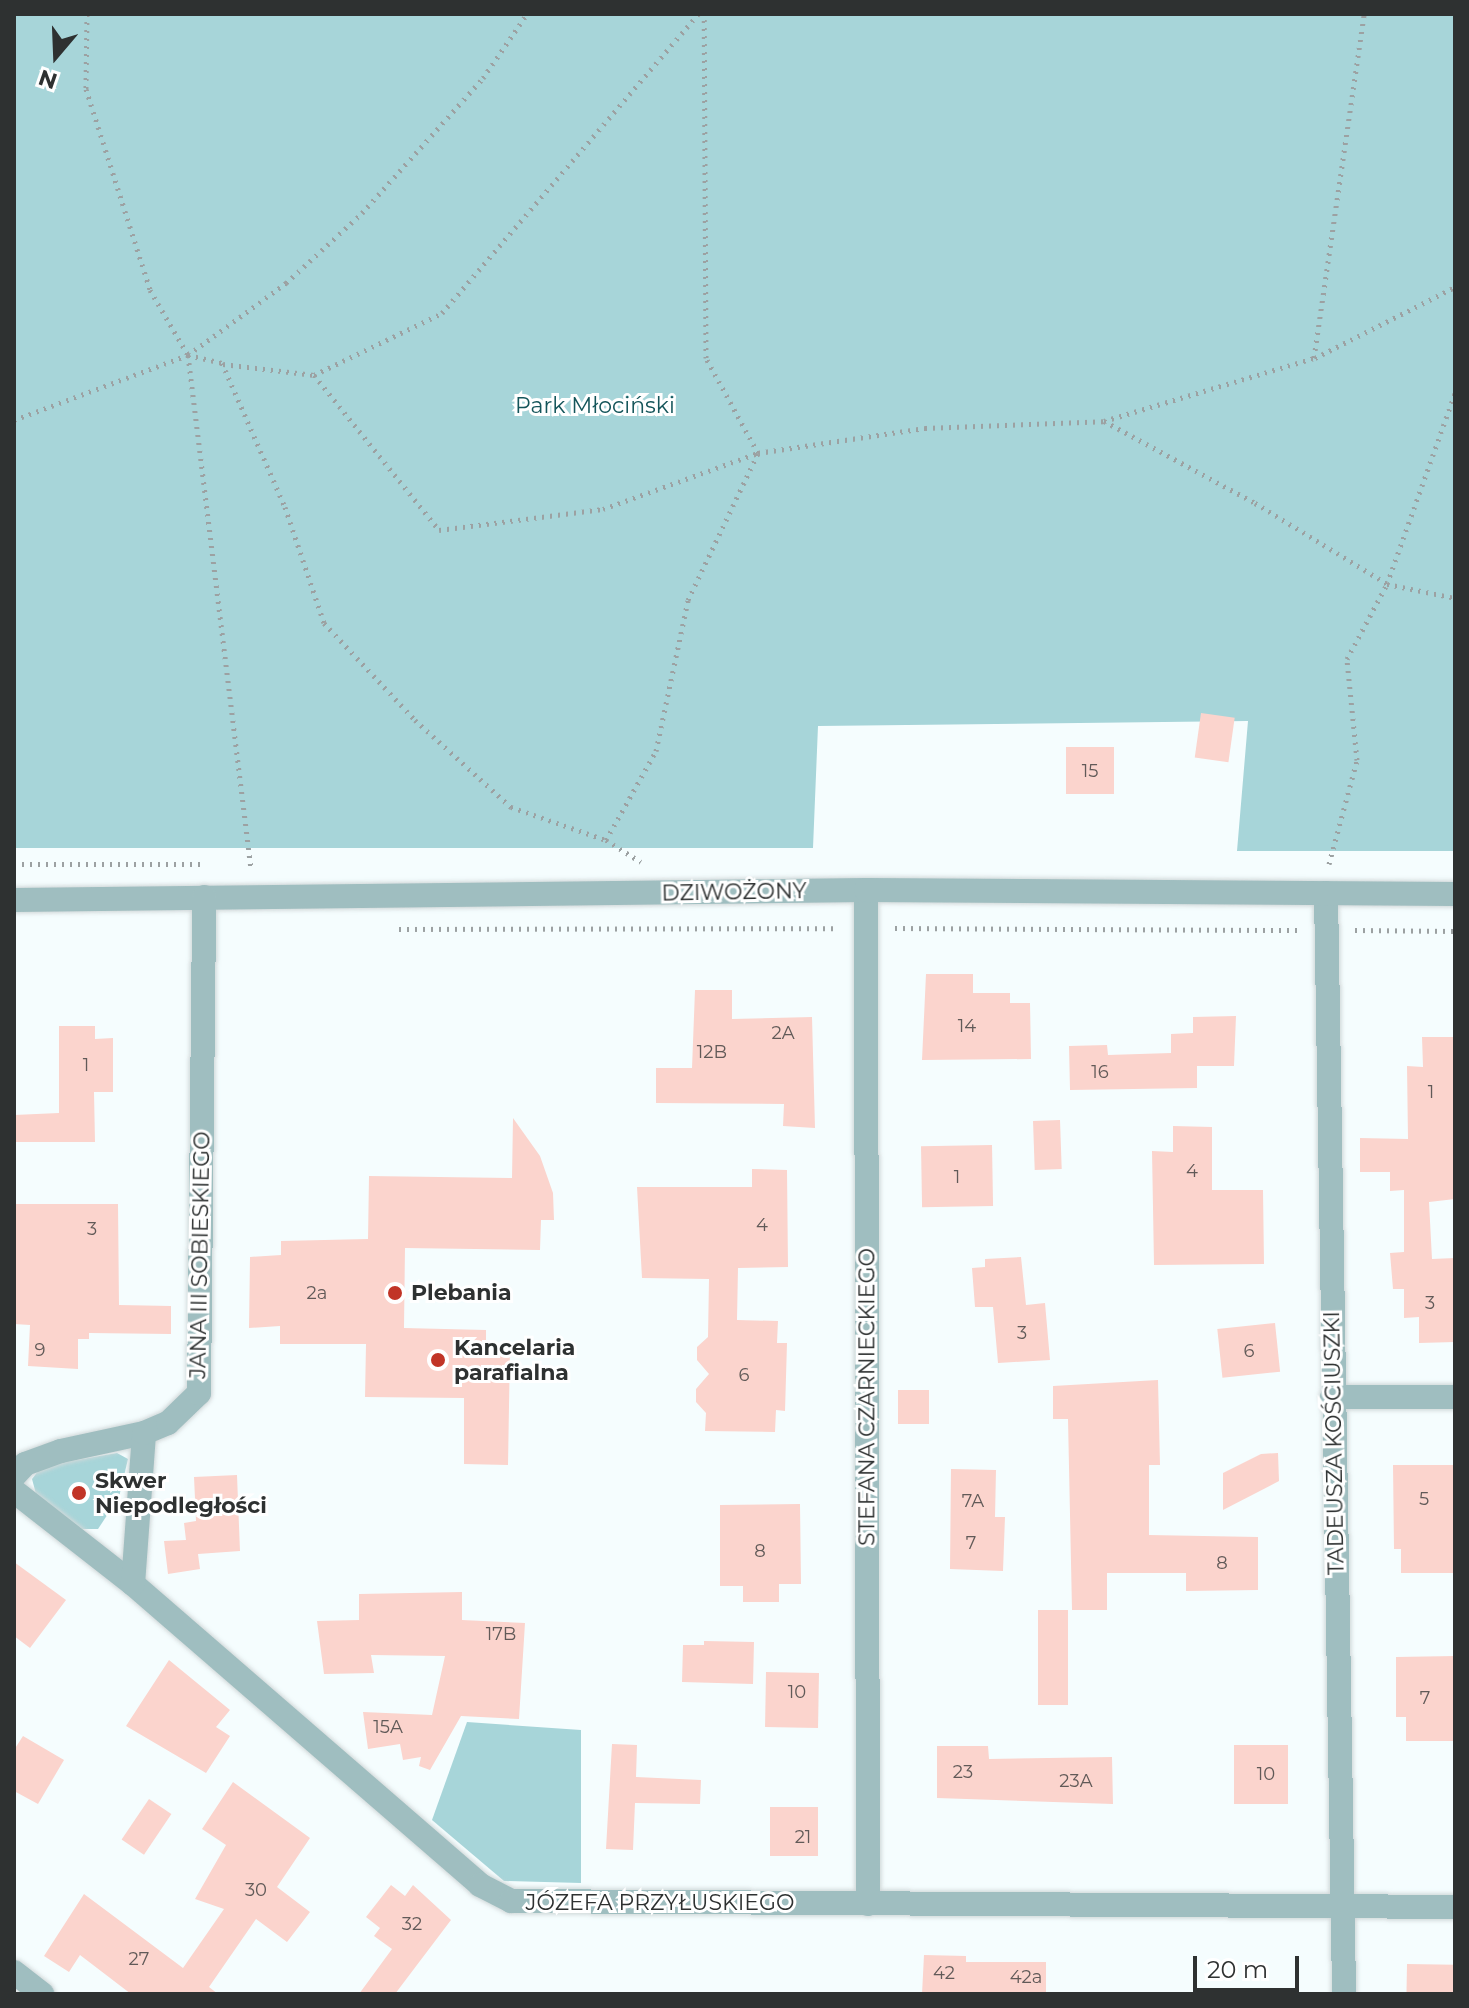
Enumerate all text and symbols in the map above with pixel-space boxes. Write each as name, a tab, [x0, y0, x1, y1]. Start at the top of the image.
north arrow	[16, 16, 96, 96]
text: N	[35, 64, 61, 95]
park label: Park Młociński	[515, 393, 675, 419]
house number: 15	[1082, 760, 1098, 782]
street label: DZIWOŻONY	[661, 878, 807, 906]
house number: 14	[958, 1015, 976, 1037]
house number: 2A	[771, 1022, 795, 1044]
house number: 12B	[697, 1041, 727, 1063]
house number: 1	[83, 1054, 89, 1076]
house number: 16	[1091, 1061, 1109, 1083]
house number: 1	[1428, 1081, 1434, 1103]
street label: JANA III SOBIESKIEGO	[185, 1131, 215, 1379]
house number: 4	[1186, 1160, 1198, 1182]
house number: 1	[954, 1166, 960, 1188]
house number: 4	[756, 1214, 768, 1236]
house number: 3	[87, 1218, 97, 1240]
street label: STEFANA CZARNIECKIEGO	[854, 1248, 880, 1546]
place label: Plebania	[411, 1280, 512, 1306]
house number: 2a	[307, 1282, 327, 1304]
marker: Plebania	[386, 1284, 404, 1302]
house number: 3	[1425, 1292, 1435, 1314]
street label: TADEUSZA KOŚCIUSZKI	[1318, 1311, 1350, 1575]
house number: 3	[1017, 1322, 1027, 1344]
place label: Kancelaria parafialna	[454, 1334, 575, 1386]
house number: 9	[35, 1339, 45, 1361]
house number: 6	[1244, 1340, 1254, 1362]
marker: Kancelaria parafialna	[429, 1351, 447, 1369]
house number: 6	[739, 1364, 749, 1386]
place label: Skwer Niepodległości	[95, 1467, 267, 1518]
marker: Skwer Niepodległości	[70, 1484, 88, 1502]
house number: 5	[1419, 1488, 1429, 1510]
house number: 7A	[962, 1490, 984, 1512]
house number: 7	[966, 1532, 976, 1554]
house number: 8	[754, 1540, 766, 1562]
house number: 8	[1216, 1552, 1228, 1574]
house number: 17B	[486, 1623, 516, 1645]
house number: 10	[788, 1681, 806, 1703]
house number: 7	[1420, 1687, 1430, 1709]
house number: 15A	[373, 1716, 403, 1738]
house number: 23	[953, 1761, 973, 1783]
house number: 10	[1257, 1763, 1275, 1785]
house number: 23A	[1059, 1770, 1093, 1792]
house number: 21	[795, 1826, 811, 1848]
house number: 30	[245, 1879, 267, 1901]
street label: JÓZEFA PRZYŁUSKIEGO	[525, 1890, 795, 1916]
house number: 32	[402, 1913, 422, 1935]
scale bar	[1197, 1940, 1303, 1990]
house number: 27	[129, 1948, 149, 1970]
text: 20 m	[1207, 1955, 1268, 1984]
house number: 42	[933, 1962, 955, 1984]
house number: 42a	[1010, 1966, 1042, 1988]

